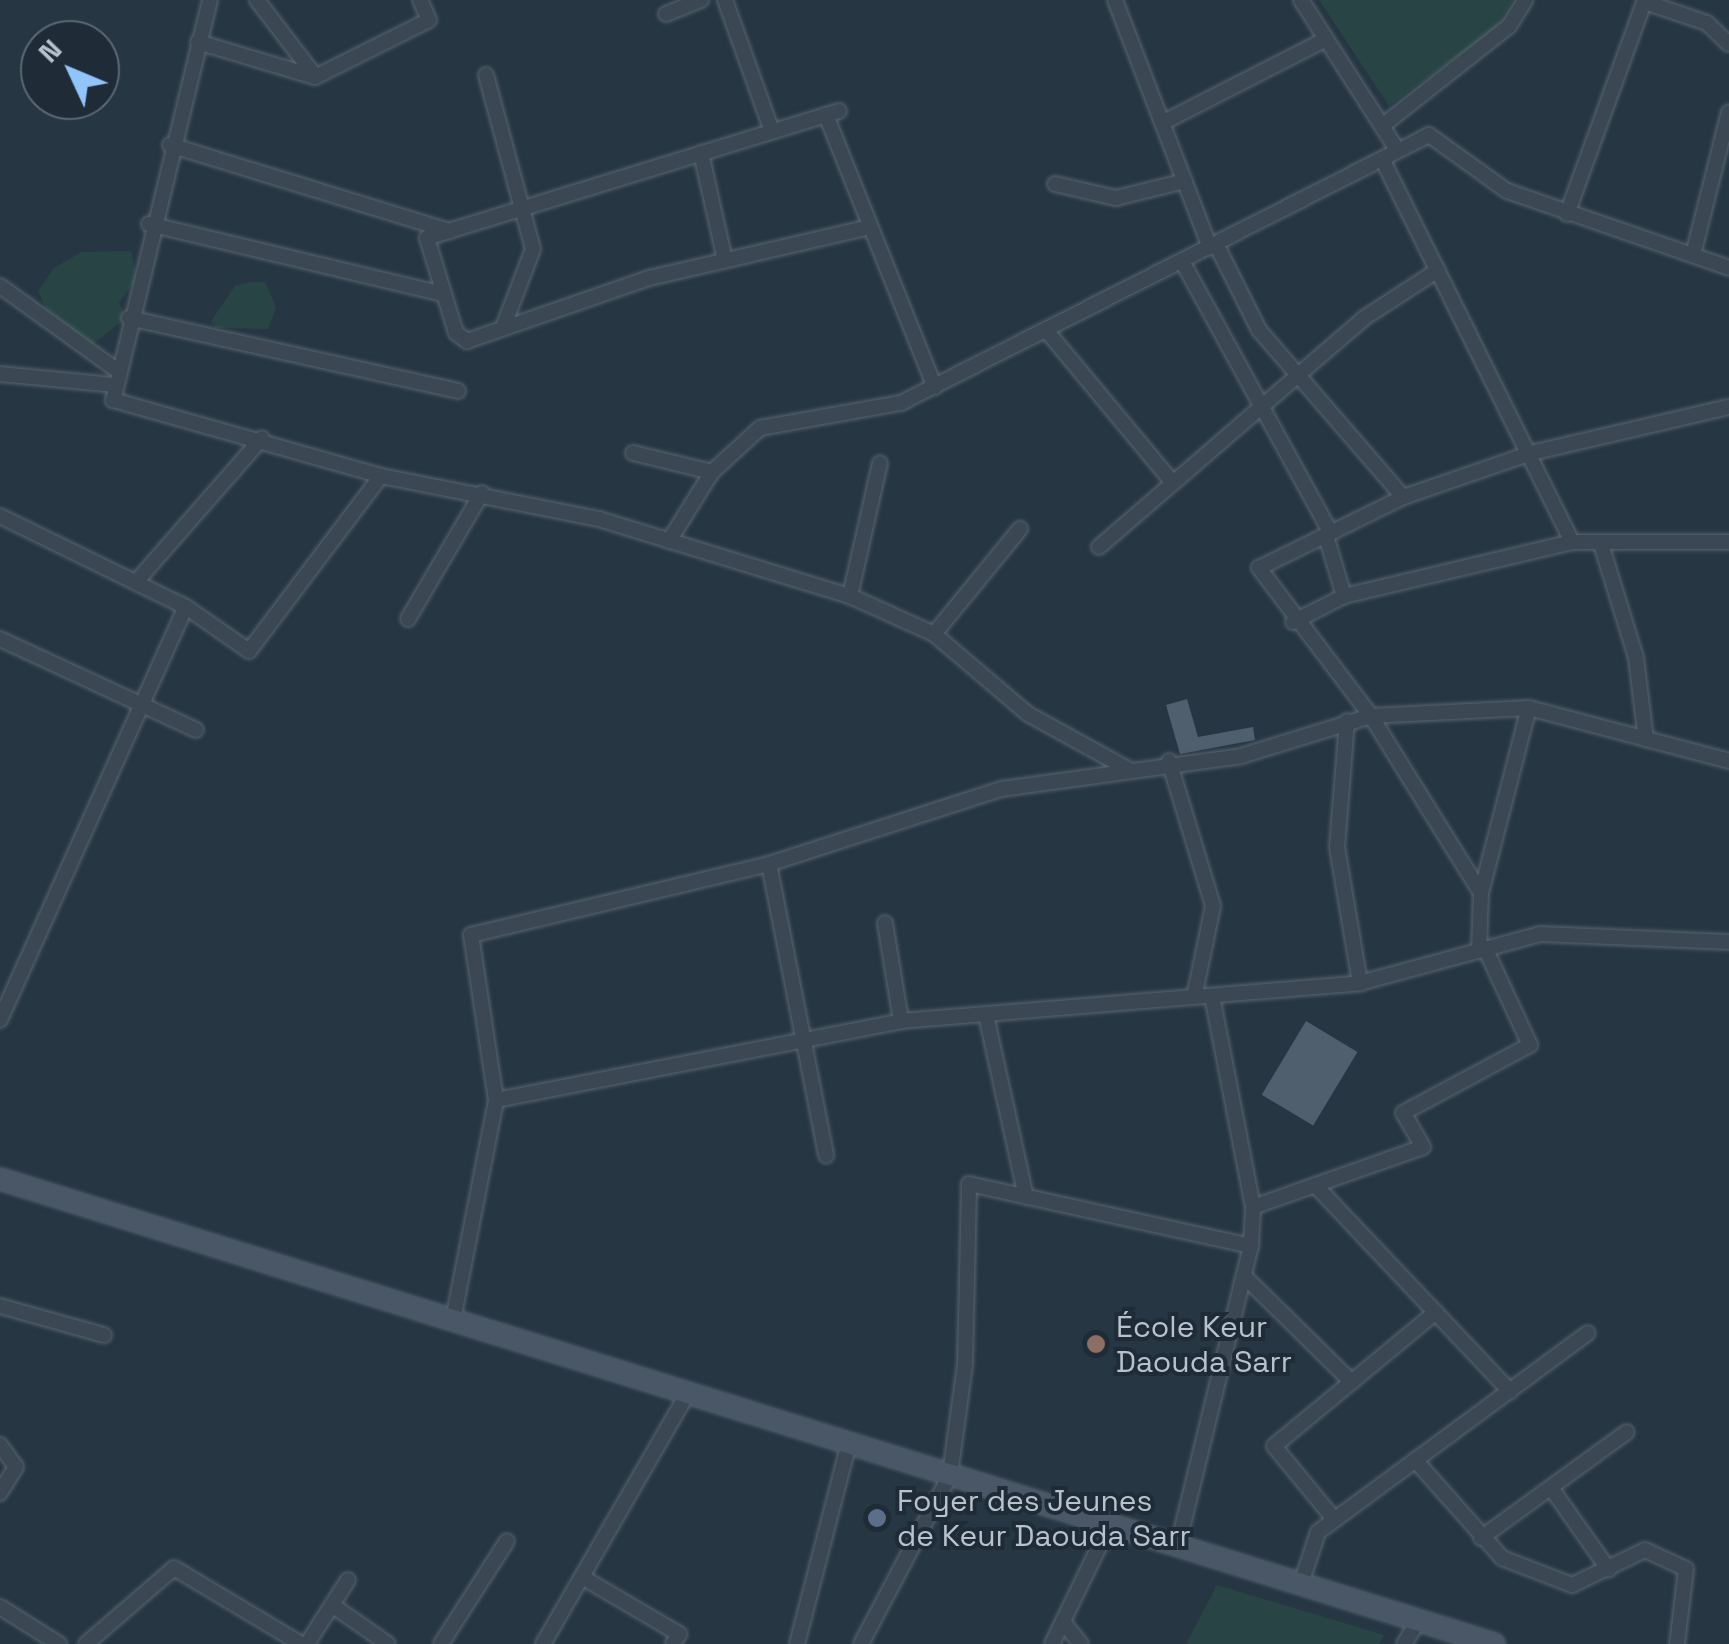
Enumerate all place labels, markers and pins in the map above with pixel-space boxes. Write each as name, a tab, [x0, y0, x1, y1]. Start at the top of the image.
place label: École Keur Daouda Sarr	[1116, 1309, 1292, 1380]
marker: École Keur Daouda Sarr	[1085, 1333, 1107, 1355]
place label: Foyer des Jeunes de Keur Daouda Sarr	[897, 1483, 1191, 1554]
marker: Foyer des Jeunes de Keur Daouda Sarr	[866, 1507, 888, 1529]

